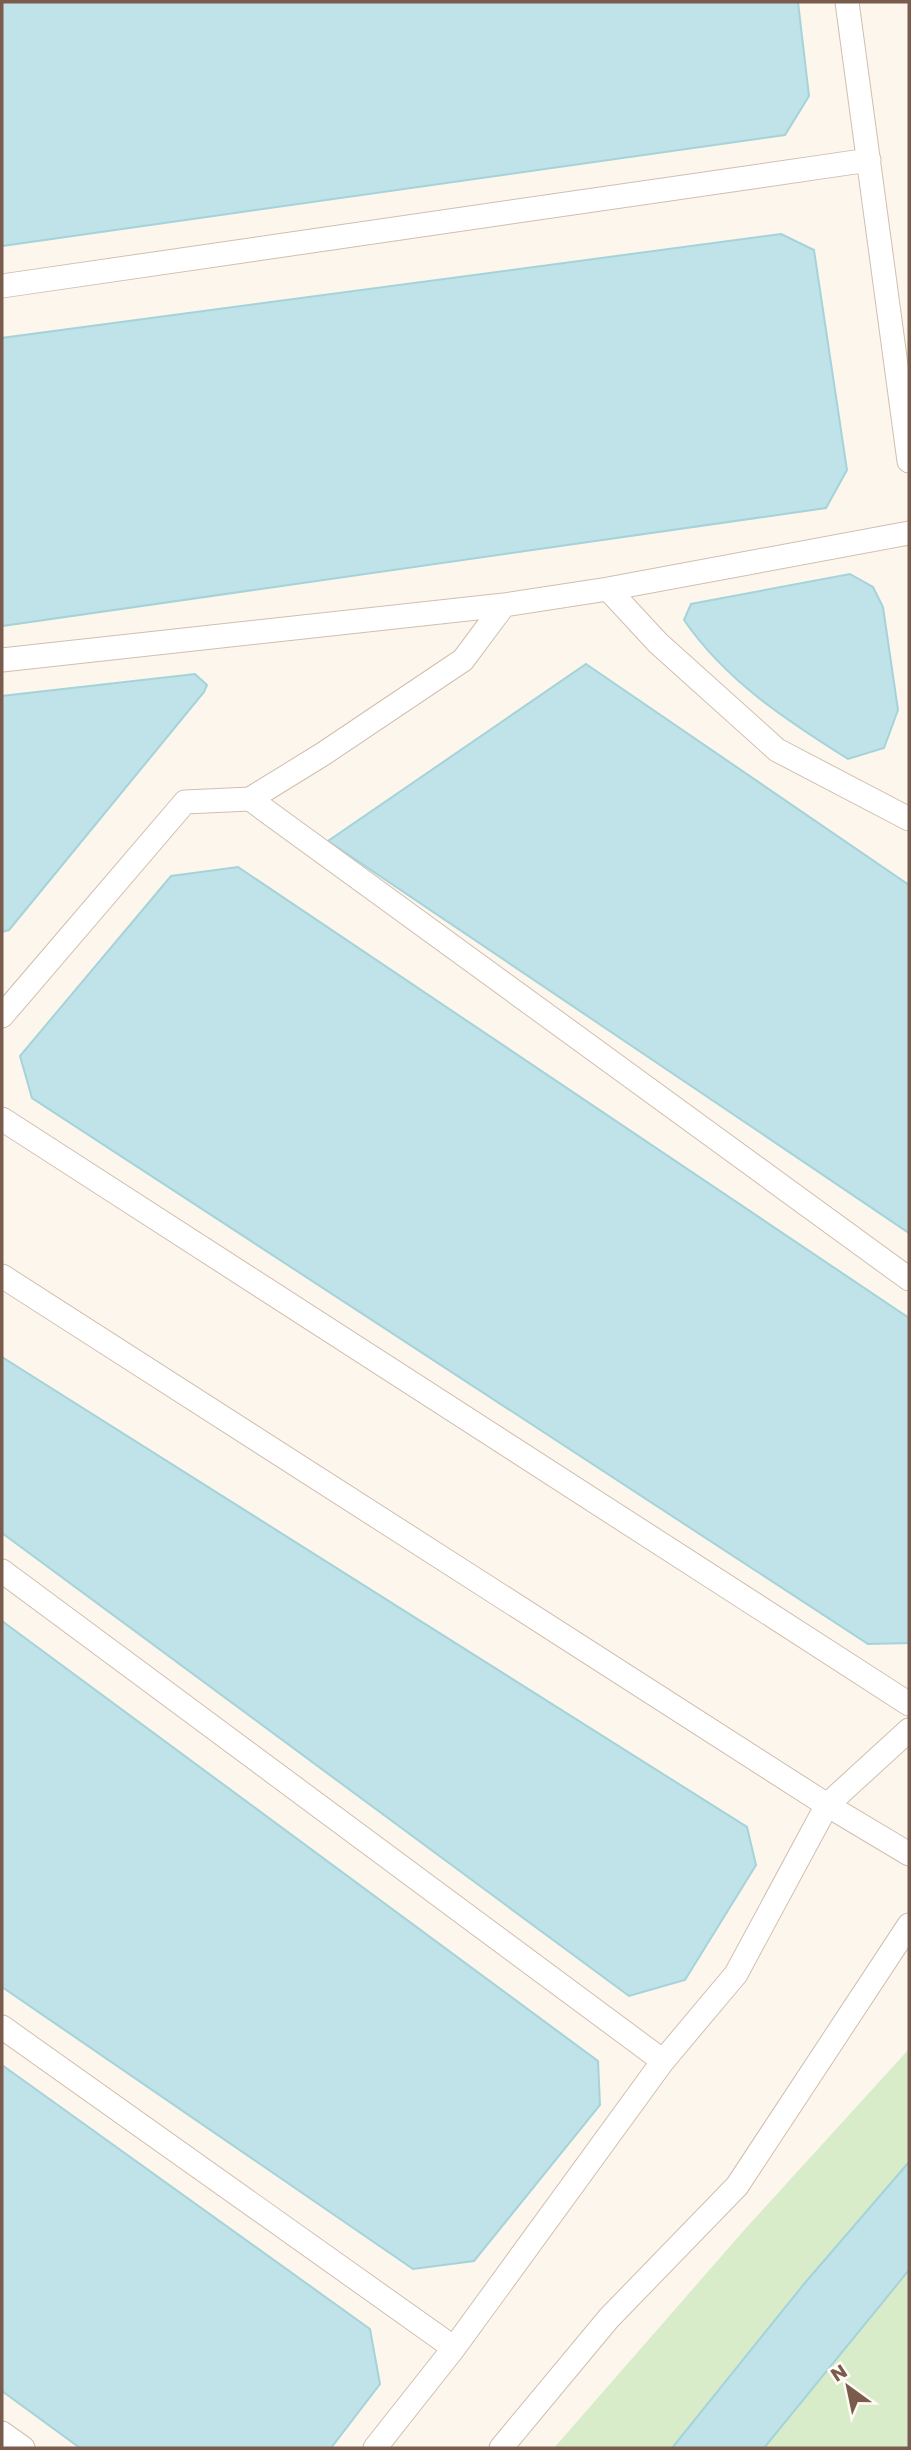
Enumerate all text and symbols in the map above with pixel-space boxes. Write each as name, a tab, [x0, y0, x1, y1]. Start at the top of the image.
north arrow	[813, 2352, 883, 2422]
text: N	[826, 2358, 852, 2388]

